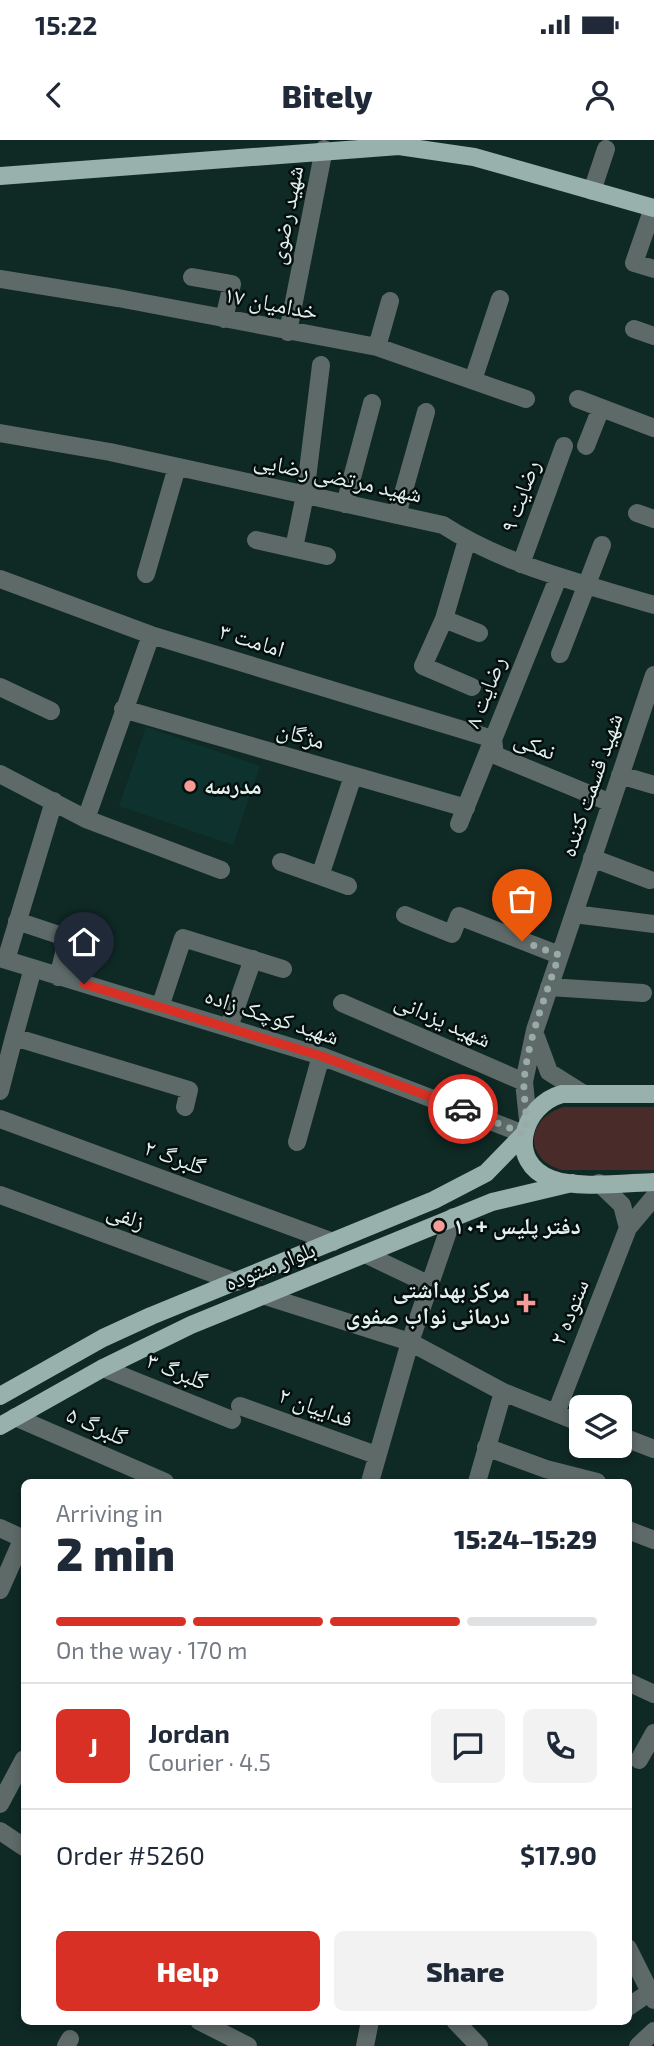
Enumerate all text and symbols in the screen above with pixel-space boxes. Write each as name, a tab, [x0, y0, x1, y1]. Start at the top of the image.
text: 15:22	[35, 9, 97, 40]
icon: back	[35, 76, 73, 114]
text: Bitely	[281, 76, 373, 114]
icon: person	[581, 76, 619, 114]
street label: شهید رضوی	[262, 163, 309, 267]
street label: خدامیان ۱۷	[222, 279, 320, 326]
street label: شهید مرتضی رضایی	[251, 445, 425, 508]
street label: رضایت ۹	[493, 456, 545, 536]
street label: امامت ۳	[216, 616, 288, 662]
street label: رضایت ۸	[457, 652, 511, 732]
street label: شهید قسمت کننده	[552, 709, 628, 860]
street label: مژگان	[274, 714, 329, 755]
street label: نمکی	[510, 723, 560, 766]
place label: مدرسه	[204, 771, 262, 799]
marker: مدرسه	[182, 778, 198, 794]
pin	[492, 869, 552, 941]
icon: bag	[503, 880, 541, 918]
pin	[54, 912, 114, 984]
icon: home	[65, 923, 103, 961]
street label: شهید کوچک زاده	[201, 980, 343, 1051]
street label: شهید یزدانی	[390, 985, 496, 1054]
courier	[428, 1074, 498, 1144]
icon: car	[444, 1090, 482, 1128]
street label: گلبرگ ۲	[141, 1132, 210, 1181]
street label: زلفی	[103, 1195, 149, 1236]
place label: دفتر پلیس +۱۰	[453, 1211, 581, 1240]
marker: دفتر پلیس +۱۰	[431, 1218, 447, 1234]
street label: بلوار ستوده	[220, 1234, 319, 1297]
place label: مرکز بهداشتی درمانی نواب صفوی	[345, 1275, 510, 1330]
street label: ستوده ۲	[542, 1275, 594, 1349]
marker: مرکز بهداشتی درمانی نواب صفوی	[516, 1293, 536, 1313]
street label: گلبرگ ۳	[143, 1345, 212, 1396]
street label: فداییان ۲	[275, 1380, 357, 1433]
map controls	[569, 1395, 632, 1458]
button: layers	[569, 1395, 632, 1458]
street label: گلبرگ ۵	[63, 1399, 132, 1452]
text: Arriving in	[56, 1499, 163, 1527]
text: 15:24–15:29	[454, 1523, 597, 1554]
text: 2 min	[56, 1525, 175, 1580]
text: On the way · 170 m	[56, 1636, 248, 1664]
button: chat	[431, 1709, 505, 1783]
button: phone	[523, 1709, 597, 1783]
text: Jordan	[148, 1717, 230, 1748]
text: J	[88, 1731, 98, 1762]
text: Courier · 4.5	[148, 1748, 271, 1776]
text: Order #5260	[56, 1839, 205, 1870]
text: $17.90	[520, 1839, 597, 1870]
button: Help	[56, 1931, 320, 2011]
button: Share	[334, 1931, 597, 2011]

